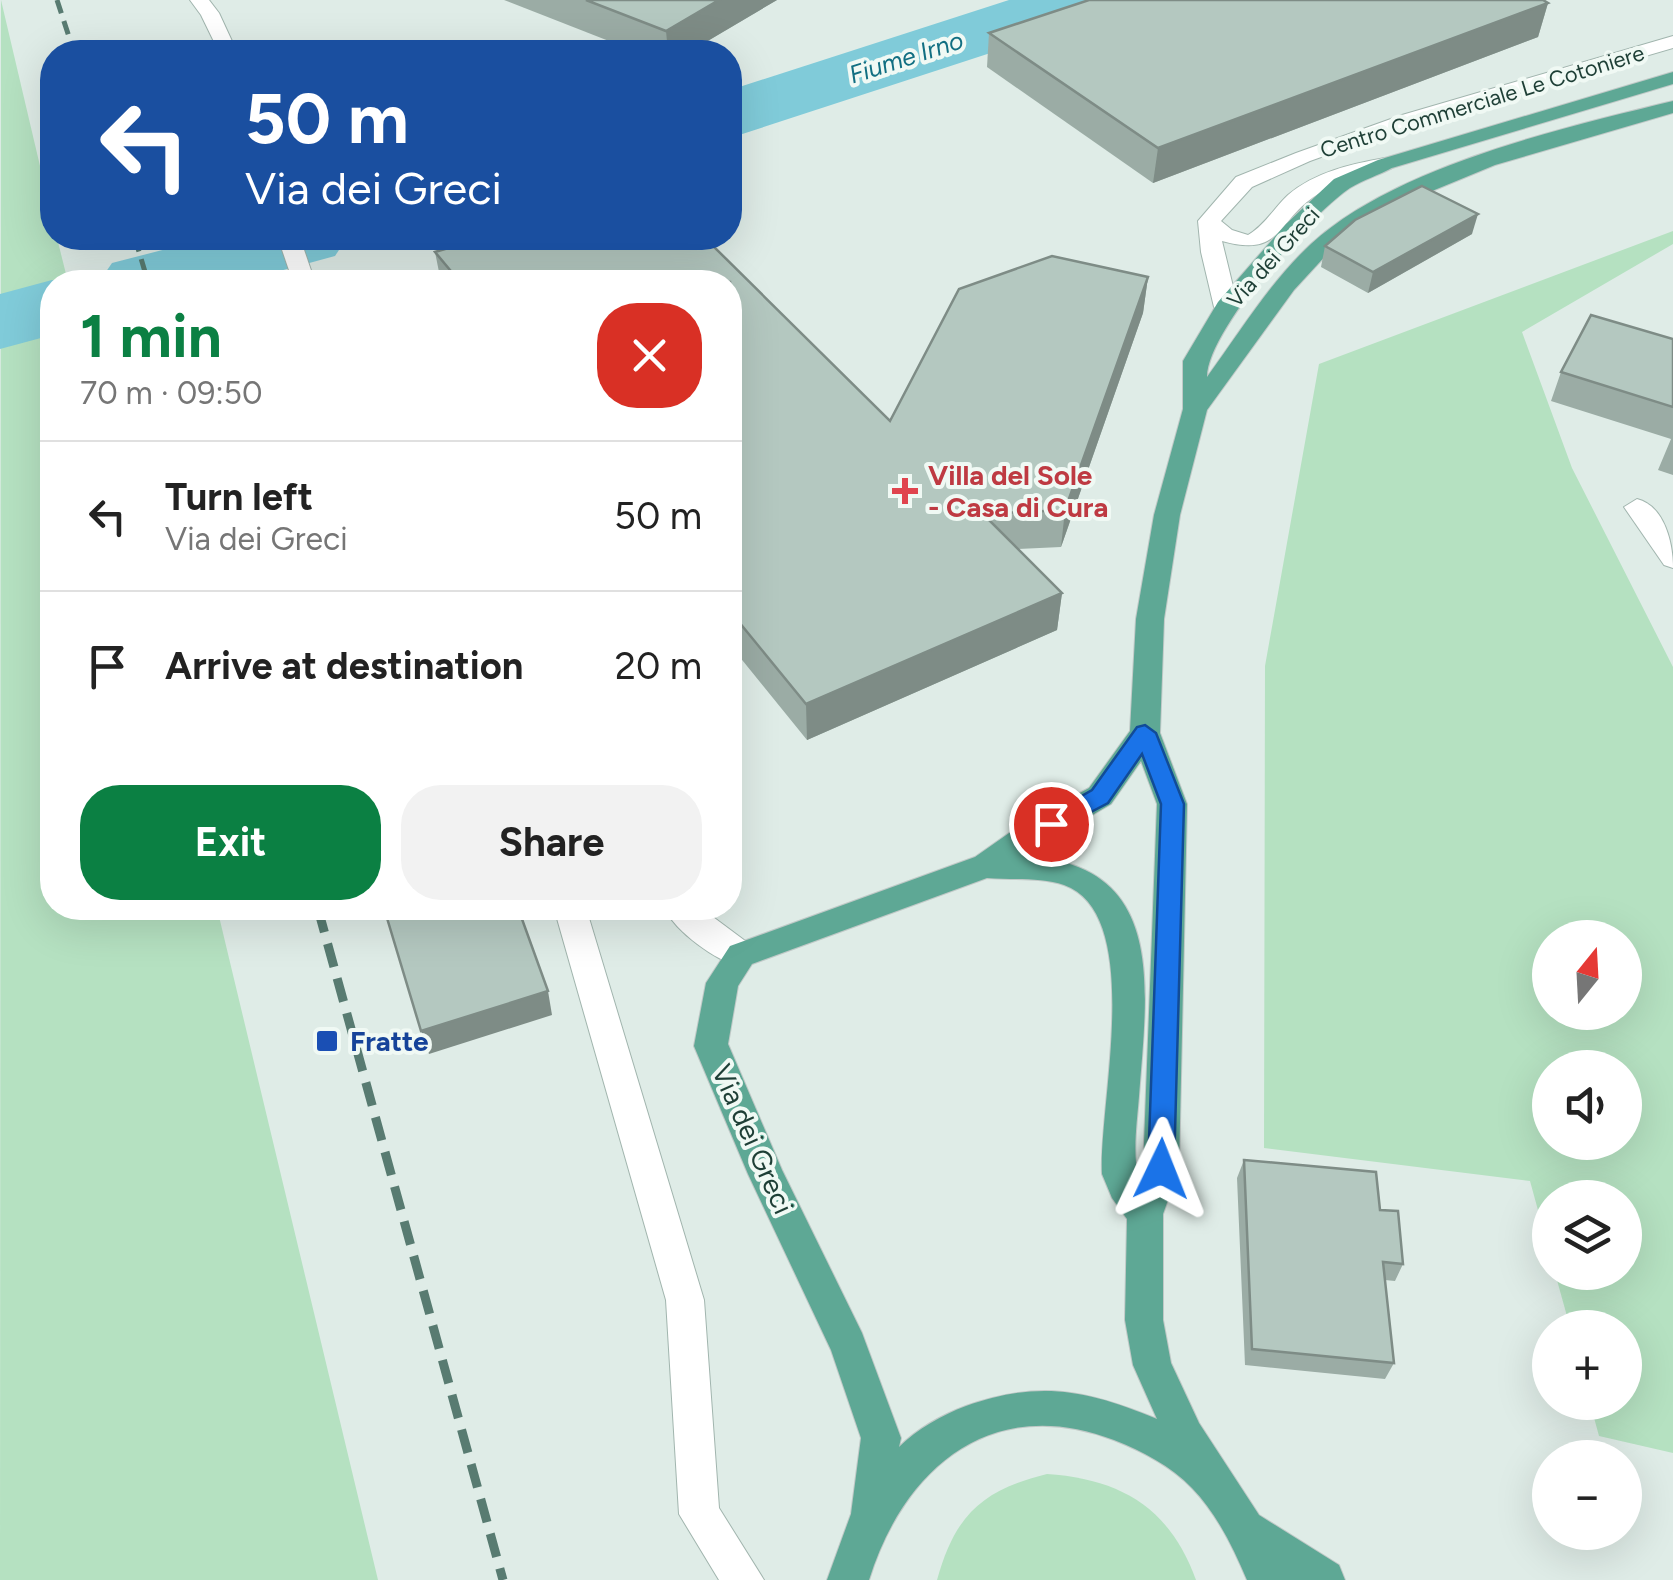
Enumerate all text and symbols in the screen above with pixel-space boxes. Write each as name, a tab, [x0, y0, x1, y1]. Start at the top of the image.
water label: Fiume Irno	[845, 24, 967, 90]
street label: Centro Commerciale Le Cotoniere	[1317, 39, 1647, 164]
text: 50 m	[245, 76, 409, 161]
icon: left	[80, 80, 210, 210]
text: Via dei Greci	[245, 161, 502, 215]
street label: Via dei Greci	[1221, 202, 1325, 313]
text: 1 min	[80, 300, 222, 372]
button: close	[597, 303, 702, 408]
text: 70 m · 09:50	[80, 374, 262, 412]
place label: Villa del Sole - Casa di Cura	[928, 458, 1108, 524]
text: Turn left	[165, 474, 313, 520]
marker: Villa del Sole - Casa di Cura	[892, 478, 918, 504]
icon: left	[80, 489, 135, 544]
text: 50 m	[614, 493, 702, 539]
text: Via dei Greci	[165, 520, 348, 558]
icon: arrive	[80, 639, 135, 694]
text: Arrive at destination	[165, 643, 523, 689]
text: 20 m	[615, 643, 702, 689]
pin	[1009, 782, 1094, 867]
button: Exit	[80, 785, 381, 900]
button: Share	[401, 785, 702, 900]
icon: arrive	[1024, 797, 1079, 852]
north arrow	[1532, 920, 1642, 1030]
map controls	[1532, 920, 1642, 1550]
place label: Fratte	[350, 1024, 429, 1058]
marker: Fratte	[314, 1028, 340, 1054]
button: sound	[1532, 1050, 1642, 1160]
street label: Via dei Greci	[705, 1059, 801, 1219]
position arrow	[1109, 1117, 1213, 1221]
button: layers	[1532, 1180, 1642, 1290]
button: +	[1532, 1310, 1642, 1420]
button: −	[1532, 1440, 1642, 1550]

